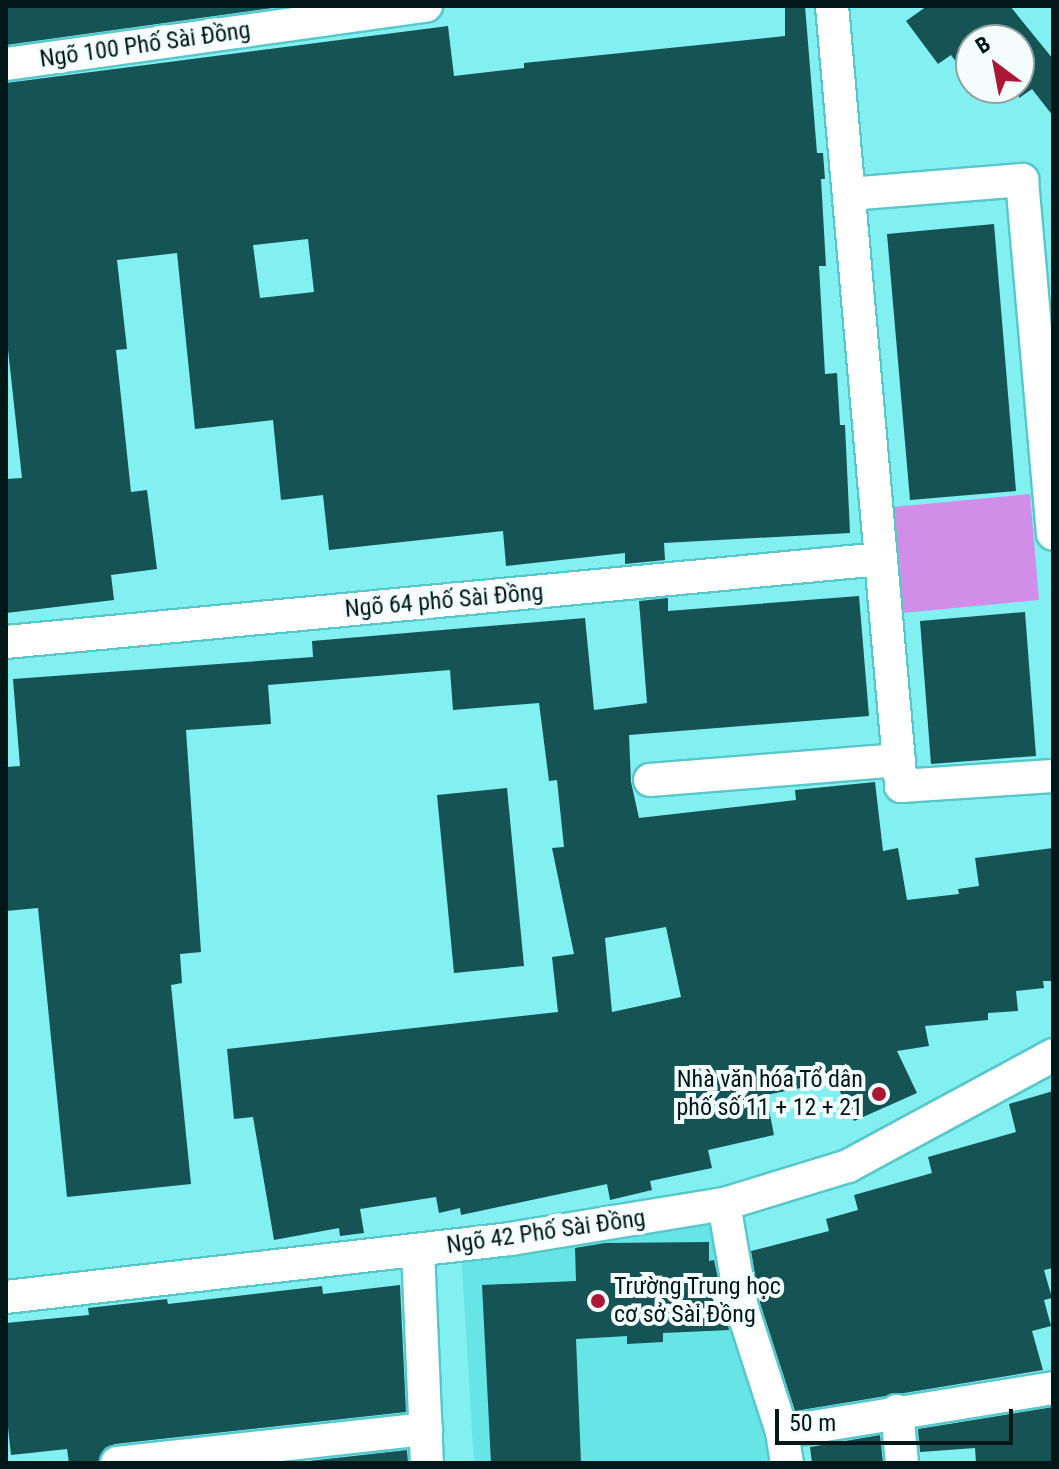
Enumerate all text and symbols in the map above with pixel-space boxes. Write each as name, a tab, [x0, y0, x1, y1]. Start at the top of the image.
street label: Ngõ 100 Phố Sài Đồng	[38, 16, 252, 74]
north arrow	[955, 24, 1035, 104]
text: B	[971, 31, 995, 59]
street label: Ngõ 64 phố Sài Đồng	[344, 578, 544, 624]
place label: Nhà văn hóa Tổ dân phố số 11 + 12 + 21	[676, 1066, 863, 1122]
marker: Nhà văn hóa Tổ dân phố số 11 + 12 + 21	[870, 1085, 888, 1103]
street label: Ngõ 42 Phố Sài Đồng	[445, 1204, 647, 1260]
place label: Trường Trung học cơ sở Sài Đồng	[614, 1273, 781, 1329]
marker: Trường Trung học cơ sở Sài Đồng	[589, 1292, 607, 1310]
scale bar	[779, 1393, 1017, 1443]
text: 50 m	[789, 1409, 836, 1437]

